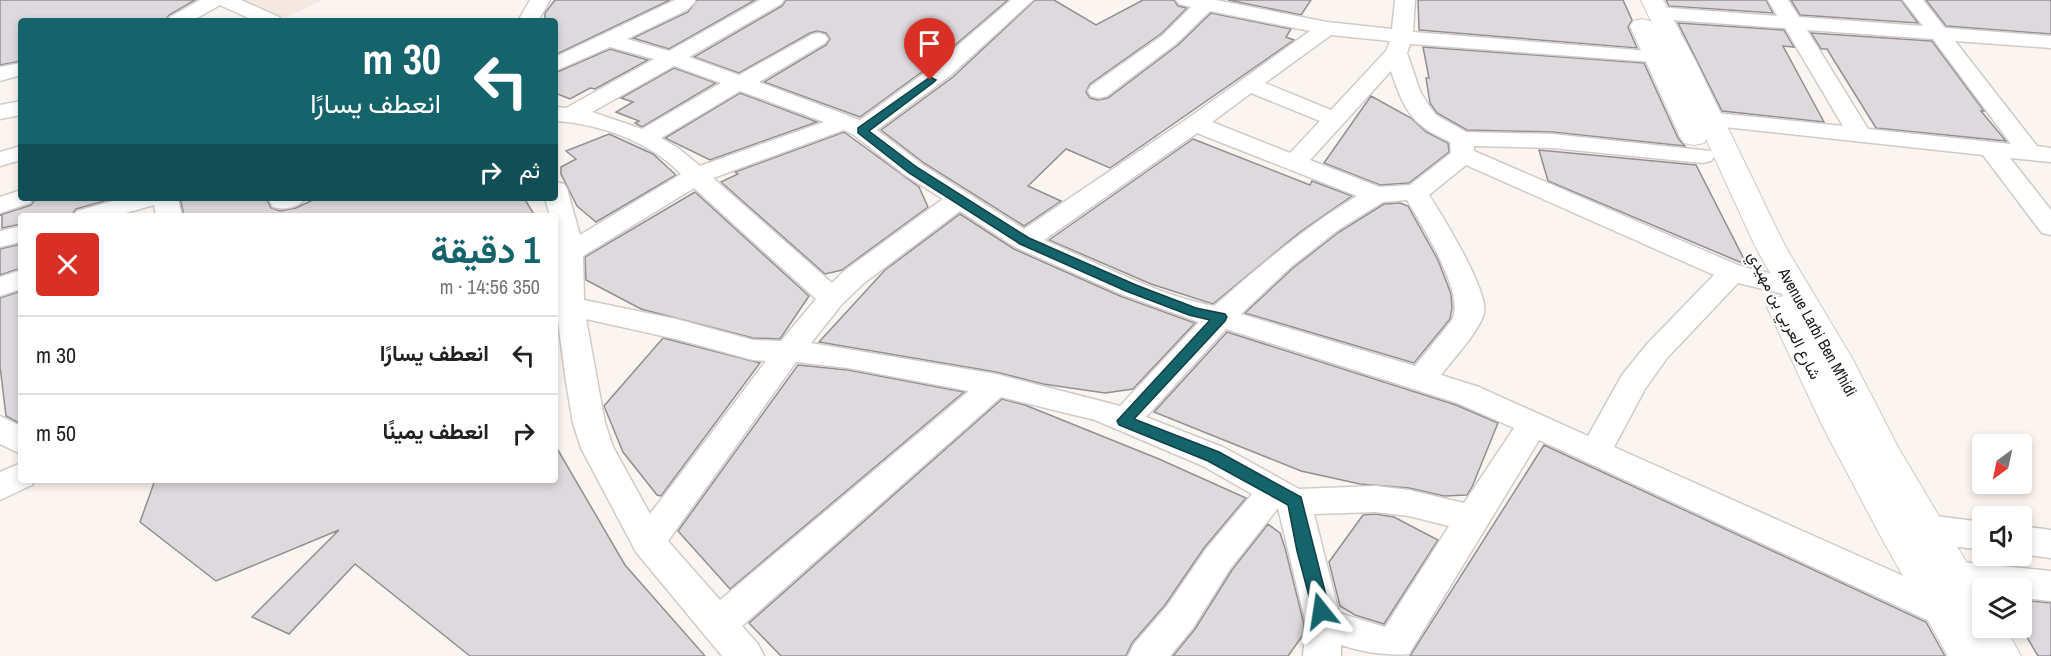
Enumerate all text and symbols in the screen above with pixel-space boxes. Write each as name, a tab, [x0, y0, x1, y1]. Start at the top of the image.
pin	[904, 18, 955, 80]
icon: arrive	[913, 27, 946, 60]
text: 30 m	[362, 31, 441, 87]
icon: left	[462, 42, 540, 120]
text: انعطف يسارًا	[310, 85, 441, 121]
text: ثم	[519, 155, 540, 185]
icon: right	[474, 156, 507, 189]
text: 1 دقيقة	[430, 226, 540, 274]
button: close	[36, 233, 99, 296]
street label: شارع العربي بن مهيدي	[1740, 247, 1827, 384]
street label: Avenue Larbi Ben M'hidi	[1773, 263, 1862, 400]
text: 350 m · 14:56	[440, 273, 540, 300]
text: انعطف يسارًا	[380, 338, 489, 368]
icon: left	[507, 339, 540, 372]
text: 30 m	[36, 340, 76, 370]
text: انعطف يمينًا	[383, 416, 489, 446]
icon: right	[507, 417, 540, 450]
text: 50 m	[36, 418, 76, 448]
north arrow	[1972, 434, 2032, 494]
map controls	[1972, 434, 2032, 638]
button: sound	[1972, 506, 2032, 566]
button: layers	[1972, 578, 2032, 638]
position arrow	[1289, 579, 1353, 643]

